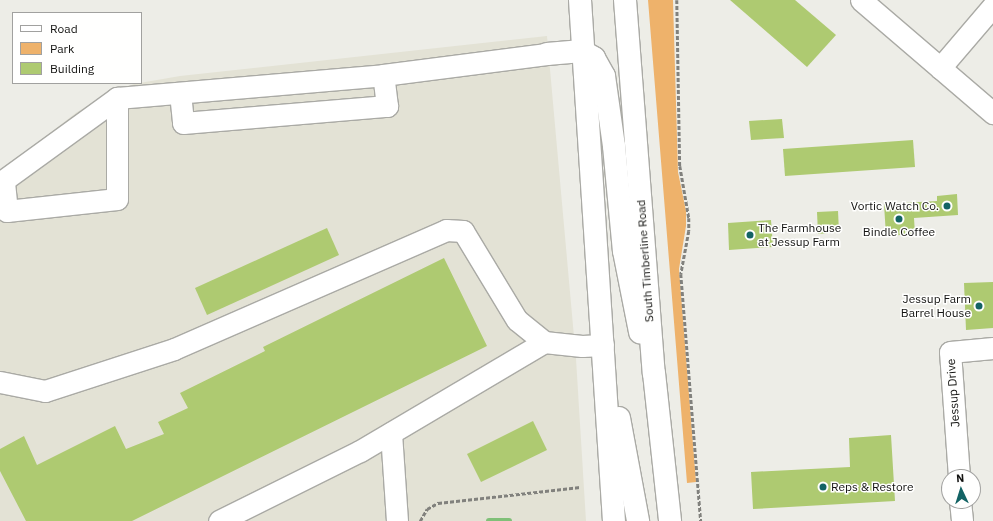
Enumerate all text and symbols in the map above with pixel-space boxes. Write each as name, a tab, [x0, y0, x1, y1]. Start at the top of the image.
legend	[12, 12, 142, 84]
text: Road	[50, 21, 78, 36]
text: Park	[50, 41, 74, 56]
text: Building	[50, 61, 94, 76]
street label: South Timberline Road	[634, 199, 656, 323]
place label: Vortic Watch Co.	[851, 199, 939, 213]
marker: Vortic Watch Co.	[942, 201, 952, 211]
marker: Bindle Coffee	[894, 214, 904, 224]
place label: The Farmhouse at Jessup Farm	[758, 221, 841, 249]
place label: Bindle Coffee	[863, 225, 935, 239]
marker: The Farmhouse at Jessup Farm	[745, 230, 755, 240]
place label: Jessup Farm Barrel House	[901, 292, 971, 320]
marker: Jessup Farm Barrel House	[974, 301, 984, 311]
street label: Jessup Drive	[943, 358, 963, 428]
north arrow	[941, 469, 981, 509]
text: N	[956, 471, 965, 485]
place label: Reps & Restore	[831, 480, 914, 494]
marker: Reps & Restore	[818, 482, 828, 492]

